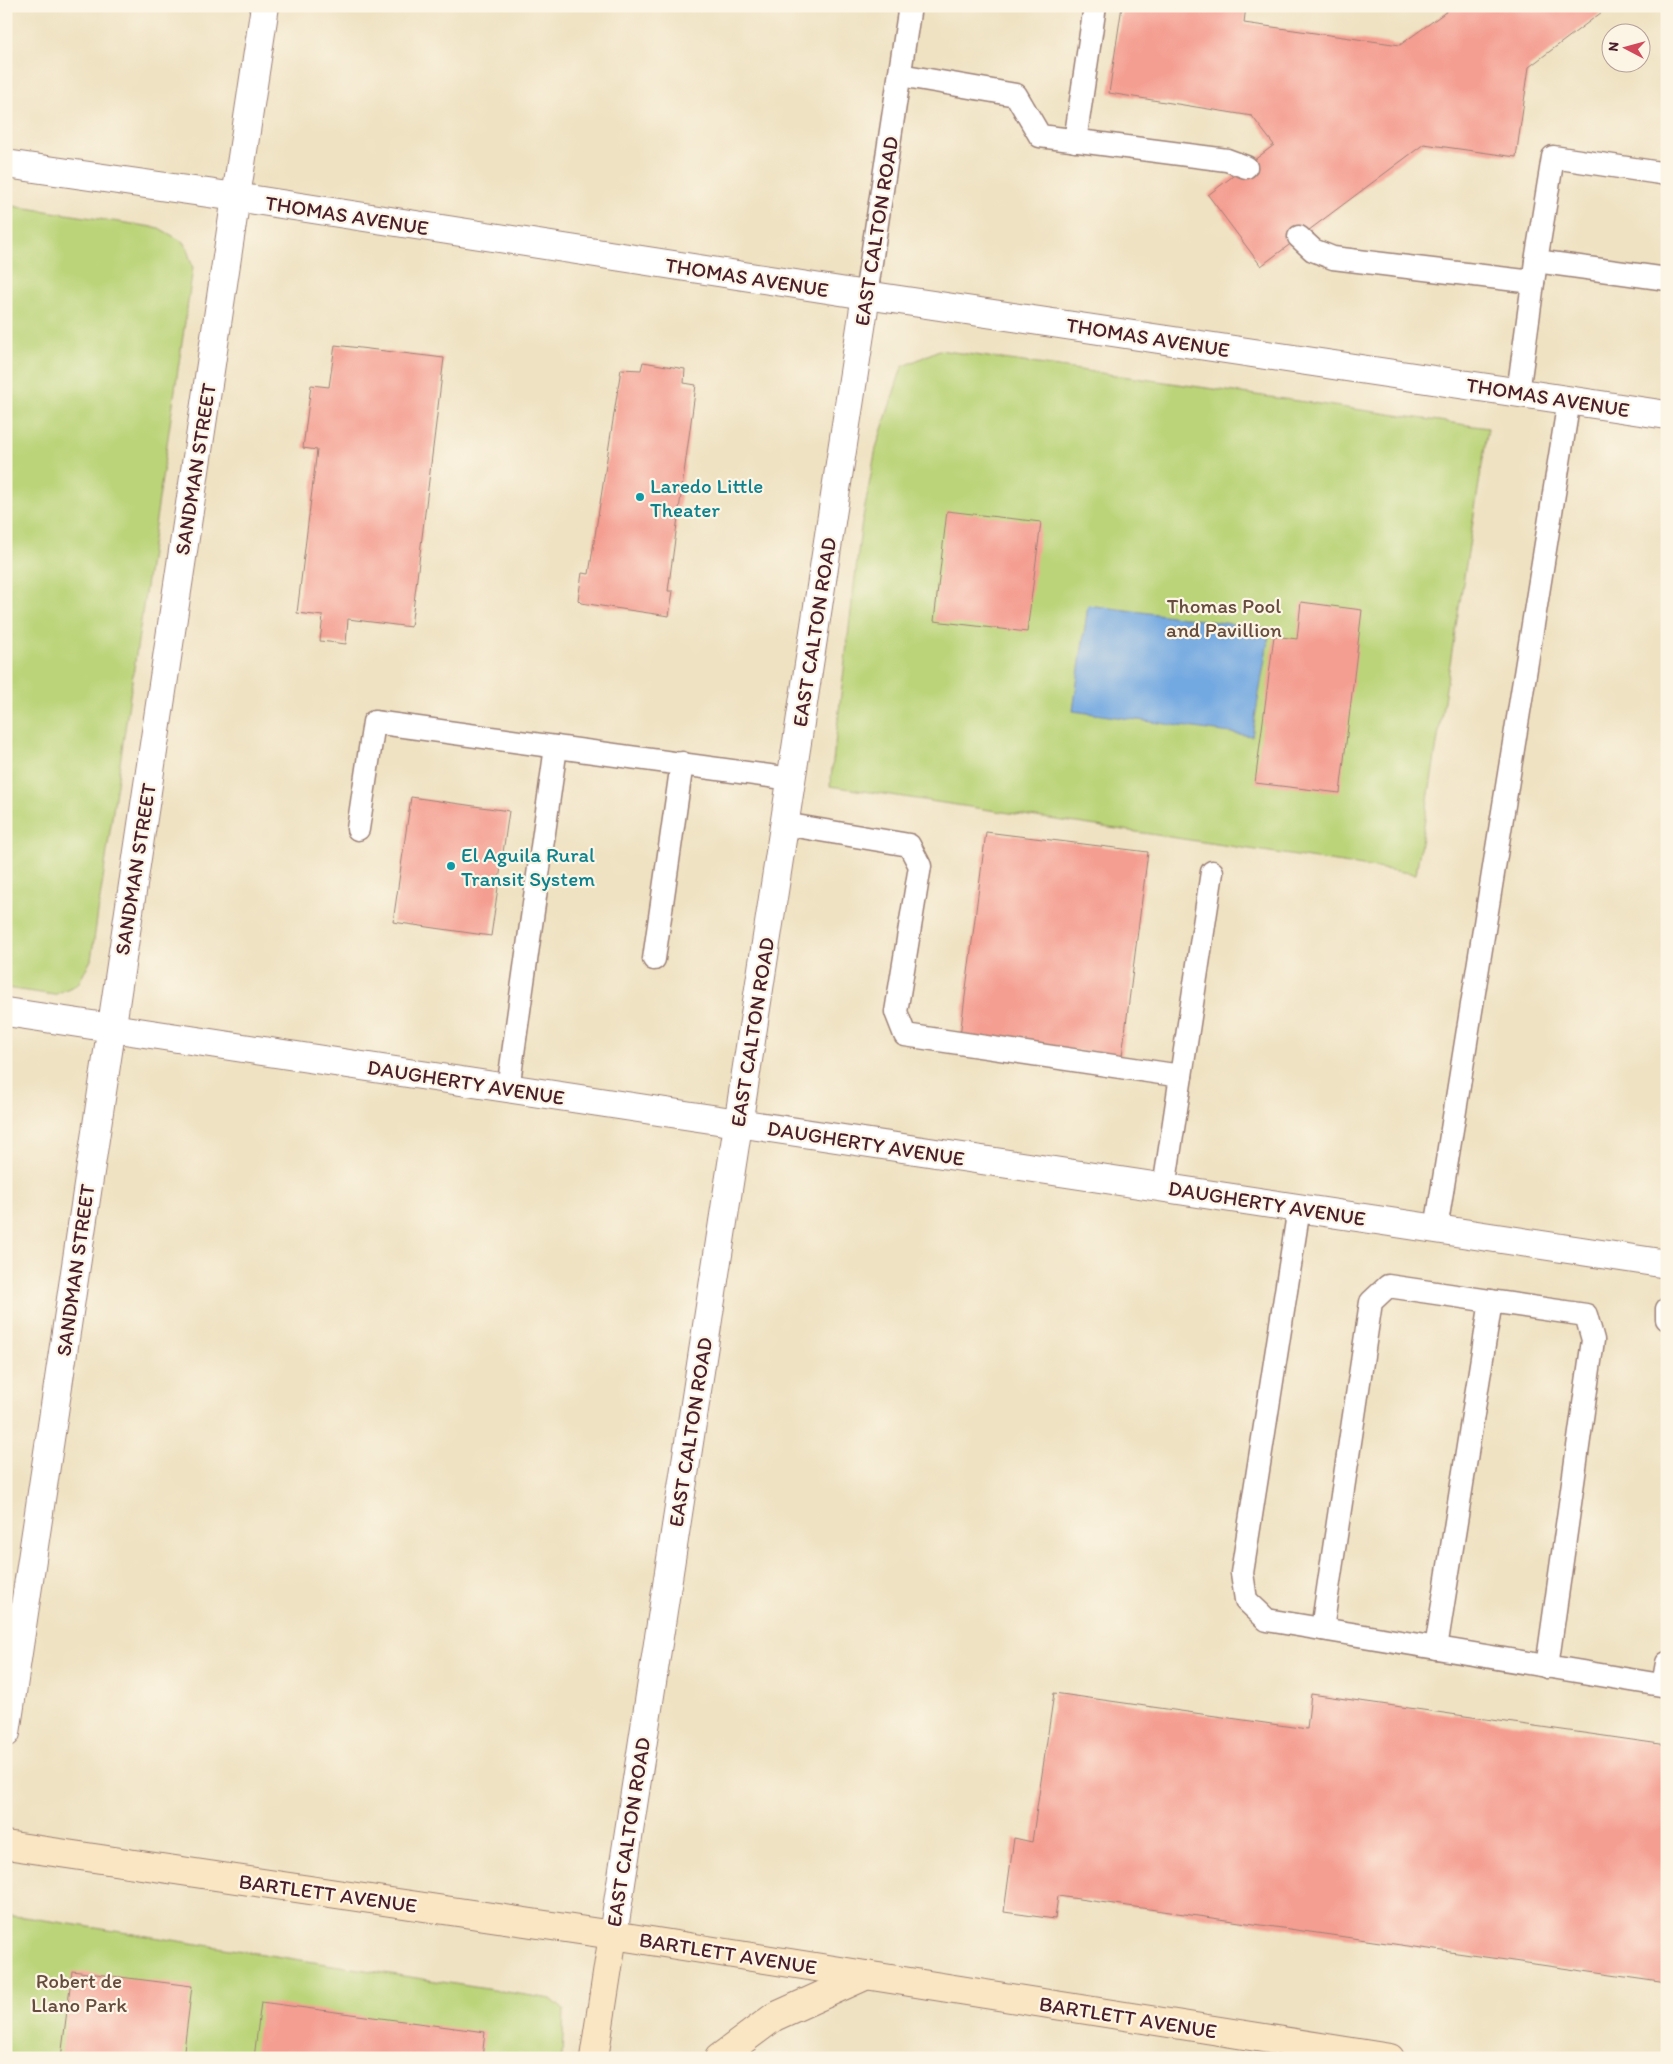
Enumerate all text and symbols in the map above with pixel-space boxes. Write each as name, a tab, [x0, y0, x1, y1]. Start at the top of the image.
north arrow	[1600, 22, 1650, 72]
text: N	[1605, 41, 1623, 52]
street label: EAST CALTON ROAD	[849, 135, 903, 327]
street label: THOMAS AVENUE	[264, 190, 430, 240]
street label: THOMAS AVENUE	[664, 252, 830, 302]
street label: THOMAS AVENUE	[1065, 312, 1231, 362]
street label: THOMAS AVENUE	[1465, 372, 1631, 422]
street label: SANDMAN STREET	[169, 381, 221, 557]
place label: Laredo Little Theater	[650, 473, 763, 522]
marker: Laredo Little Theater	[634, 491, 646, 503]
street label: EAST CALTON ROAD	[787, 536, 841, 728]
park label: Thomas Pool and Pavillion	[1166, 593, 1282, 642]
street label: SANDMAN STREET	[109, 781, 161, 957]
place label: El Aguila Rural Transit System	[461, 842, 595, 891]
marker: El Aguila Rural Transit System	[445, 860, 457, 872]
street label: EAST CALTON ROAD	[725, 936, 779, 1128]
street label: DAUGHERTY AVENUE	[366, 1054, 566, 1110]
street label: DAUGHERTY AVENUE	[766, 1115, 966, 1171]
street label: DAUGHERTY AVENUE	[1167, 1175, 1367, 1231]
street label: SANDMAN STREET	[51, 1182, 99, 1358]
street label: EAST CALTON ROAD	[663, 1336, 717, 1528]
street label: EAST CALTON ROAD	[601, 1736, 655, 1928]
street label: BARTLETT AVENUE	[237, 1868, 419, 1918]
street label: BARTLETT AVENUE	[637, 1927, 819, 1979]
park label: Robert de Llano Park	[31, 1968, 127, 2017]
street label: BARTLETT AVENUE	[1037, 1991, 1219, 2043]

